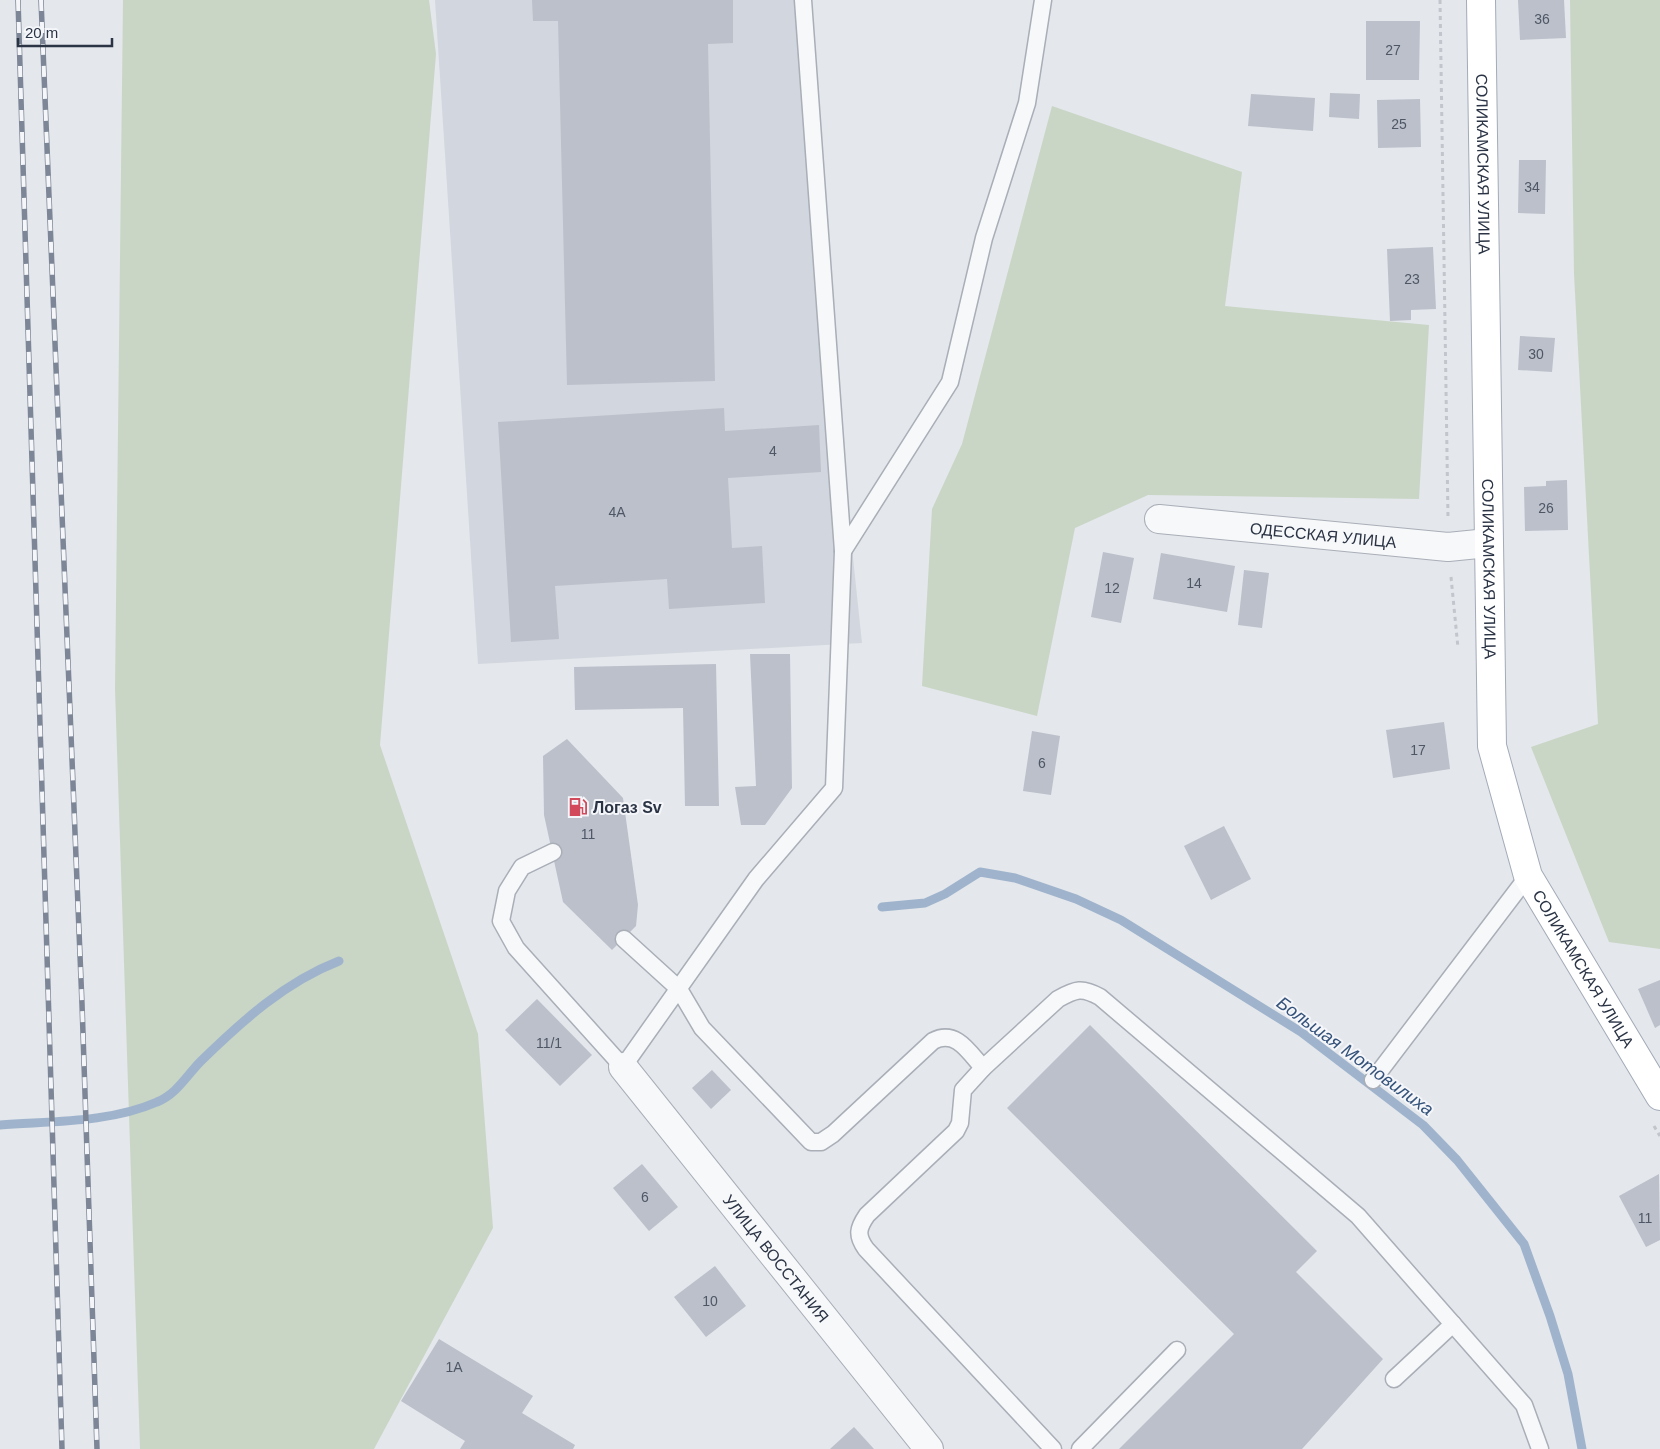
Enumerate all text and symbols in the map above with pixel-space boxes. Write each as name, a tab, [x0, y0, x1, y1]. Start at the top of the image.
house number: 36	[1534, 11, 1550, 27]
scale bar	[18, 15, 111, 47]
text: 20 m	[25, 24, 58, 41]
house number: 27	[1385, 42, 1401, 58]
street label: СОЛИКАМСКАЯ УЛИЦА	[1474, 74, 1493, 255]
house number: 25	[1391, 116, 1407, 132]
house number: 34	[1524, 179, 1540, 195]
house number: 23	[1404, 271, 1420, 287]
house number: 30	[1528, 346, 1544, 362]
house number: 4	[769, 443, 777, 459]
street label: СОЛИКАМСКАЯ УЛИЦА	[1480, 479, 1499, 660]
house number: 26	[1538, 500, 1554, 516]
house number: 4А	[608, 504, 626, 520]
street label: ОДЕССКАЯ УЛИЦА	[1249, 519, 1397, 550]
house number: 14	[1186, 575, 1202, 591]
house number: 12	[1104, 580, 1120, 596]
house number: 17	[1410, 742, 1426, 758]
house number: 6	[1038, 755, 1046, 771]
fuel station icon: Логаз Sv	[567, 796, 589, 818]
place label: Логаз Sv	[593, 799, 662, 816]
house number: 11	[581, 826, 595, 842]
street label: СОЛИКАМСКАЯ УЛИЦА	[1530, 887, 1637, 1051]
water label: Большая Мотовилиха	[1273, 992, 1437, 1120]
house number: 11/1	[536, 1035, 562, 1051]
house number: 6	[641, 1189, 649, 1205]
street label: УЛИЦА ВОССТАНИЯ	[720, 1191, 832, 1325]
house number: 11	[1638, 1210, 1652, 1226]
house number: 10	[702, 1293, 718, 1309]
house number: 1А	[445, 1359, 463, 1375]

